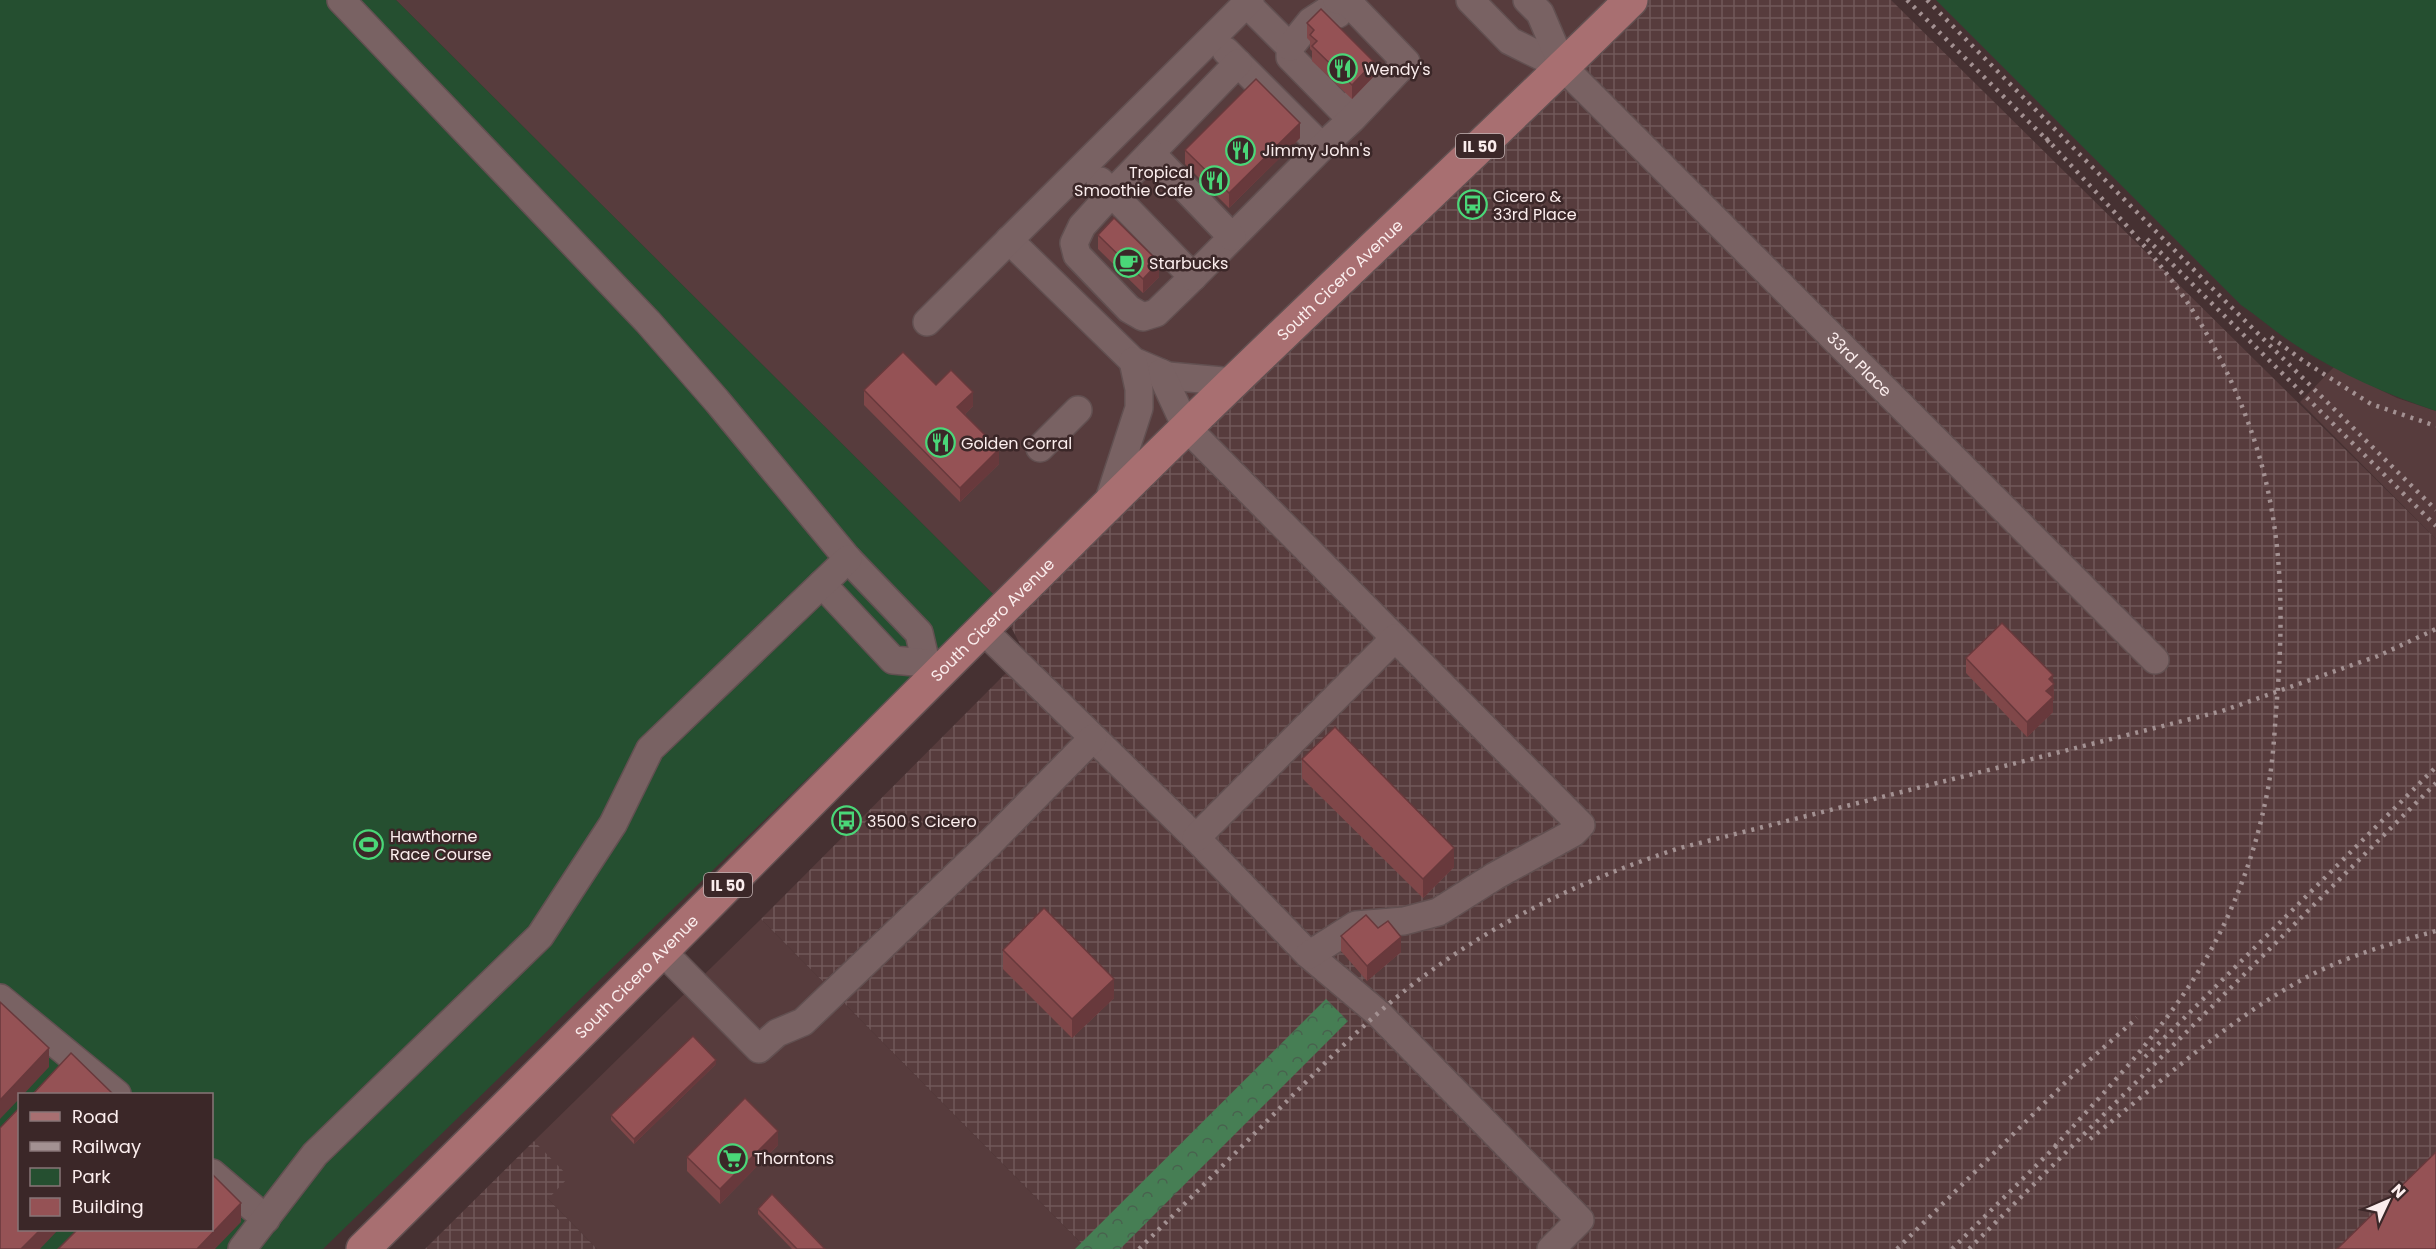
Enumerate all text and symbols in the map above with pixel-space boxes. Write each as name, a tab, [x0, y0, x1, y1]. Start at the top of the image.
restaurant icon: Wendy's	[1327, 53, 1359, 85]
place label: Wendy's	[1364, 58, 1431, 81]
restaurant icon: Jimmy John's	[1225, 134, 1257, 166]
road number: IL 50	[1456, 134, 1504, 158]
place label: Jimmy John's	[1262, 139, 1371, 162]
place label: Tropical Smoothie Cafe	[1074, 161, 1193, 202]
restaurant icon: Tropical Smoothie Cafe	[1198, 165, 1230, 197]
place label: Cicero & 33rd Place	[1493, 185, 1577, 226]
bus stop icon: Cicero & 33rd Place	[1456, 189, 1488, 221]
street label: South Cicero Avenue	[1271, 214, 1408, 346]
cafe icon: Starbucks	[1112, 247, 1144, 279]
place label: Starbucks	[1149, 252, 1228, 275]
street label: 33rd Place	[1822, 326, 1897, 402]
restaurant icon: Golden Corral	[924, 427, 956, 459]
place label: Golden Corral	[961, 432, 1072, 455]
street label: South Cicero Avenue	[925, 553, 1059, 687]
bus stop icon: 3500 S Cicero	[830, 805, 862, 837]
place label: 3500 S Cicero	[867, 810, 977, 833]
place label: Hawthorne Race Course	[390, 825, 492, 866]
sports icon: Hawthorne Race Course	[353, 829, 385, 861]
road number: IL 50	[704, 873, 752, 897]
street label: South Cicero Avenue	[569, 909, 703, 1044]
legend	[18, 1093, 213, 1231]
text: Road	[72, 1104, 119, 1129]
text: Railway	[72, 1134, 141, 1159]
supermarket icon: Thorntons	[717, 1142, 749, 1174]
place label: Thorntons	[754, 1147, 834, 1170]
text: Park	[72, 1164, 111, 1189]
north arrow	[2358, 1171, 2418, 1231]
text: N	[2386, 1179, 2411, 1203]
text: Building	[72, 1194, 144, 1219]

